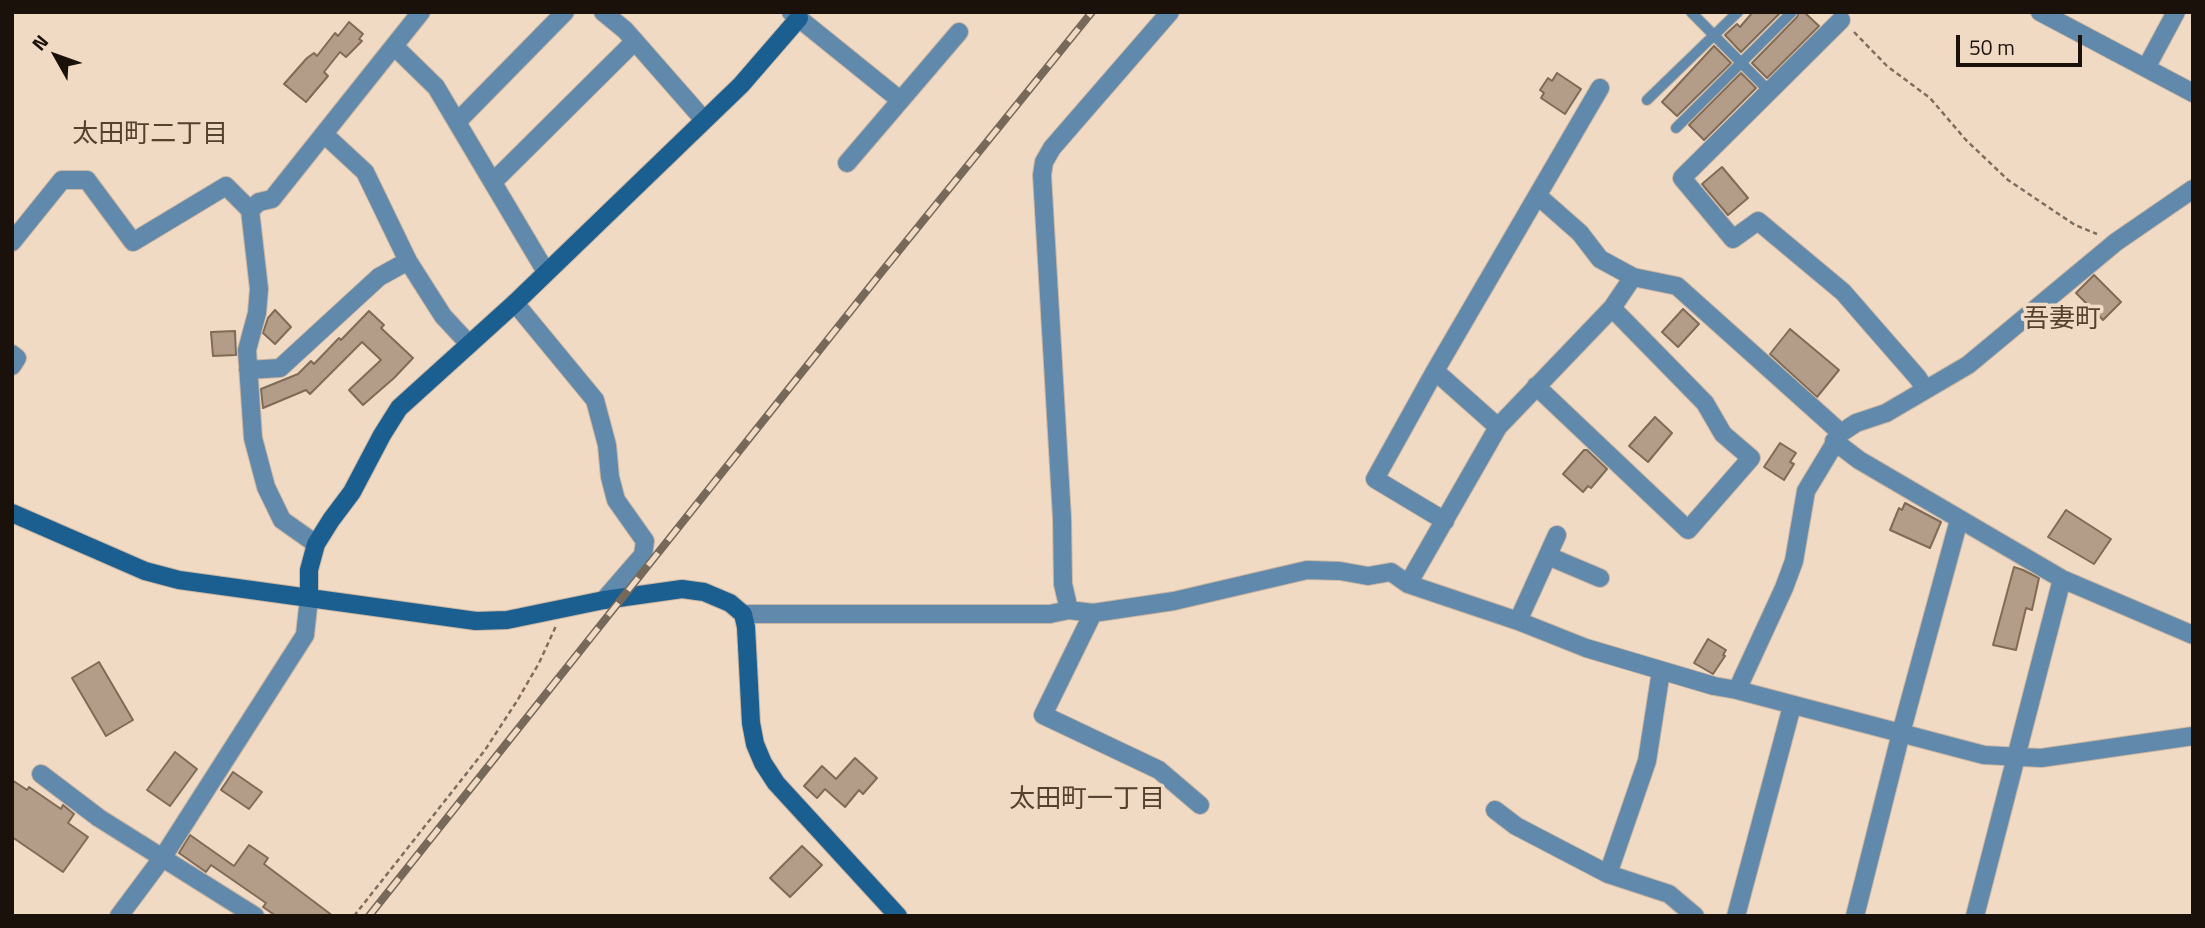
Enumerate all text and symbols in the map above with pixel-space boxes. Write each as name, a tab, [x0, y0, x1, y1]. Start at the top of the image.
north arrow	[21, 21, 91, 91]
scale bar	[1960, 21, 2086, 65]
text: N	[24, 28, 55, 57]
text: 50 m	[1969, 31, 2015, 63]
district label: 太田町二丁目	[72, 120, 228, 152]
district label: 吾妻町	[2023, 305, 2101, 337]
district label: 太田町一丁目	[1009, 785, 1165, 817]

